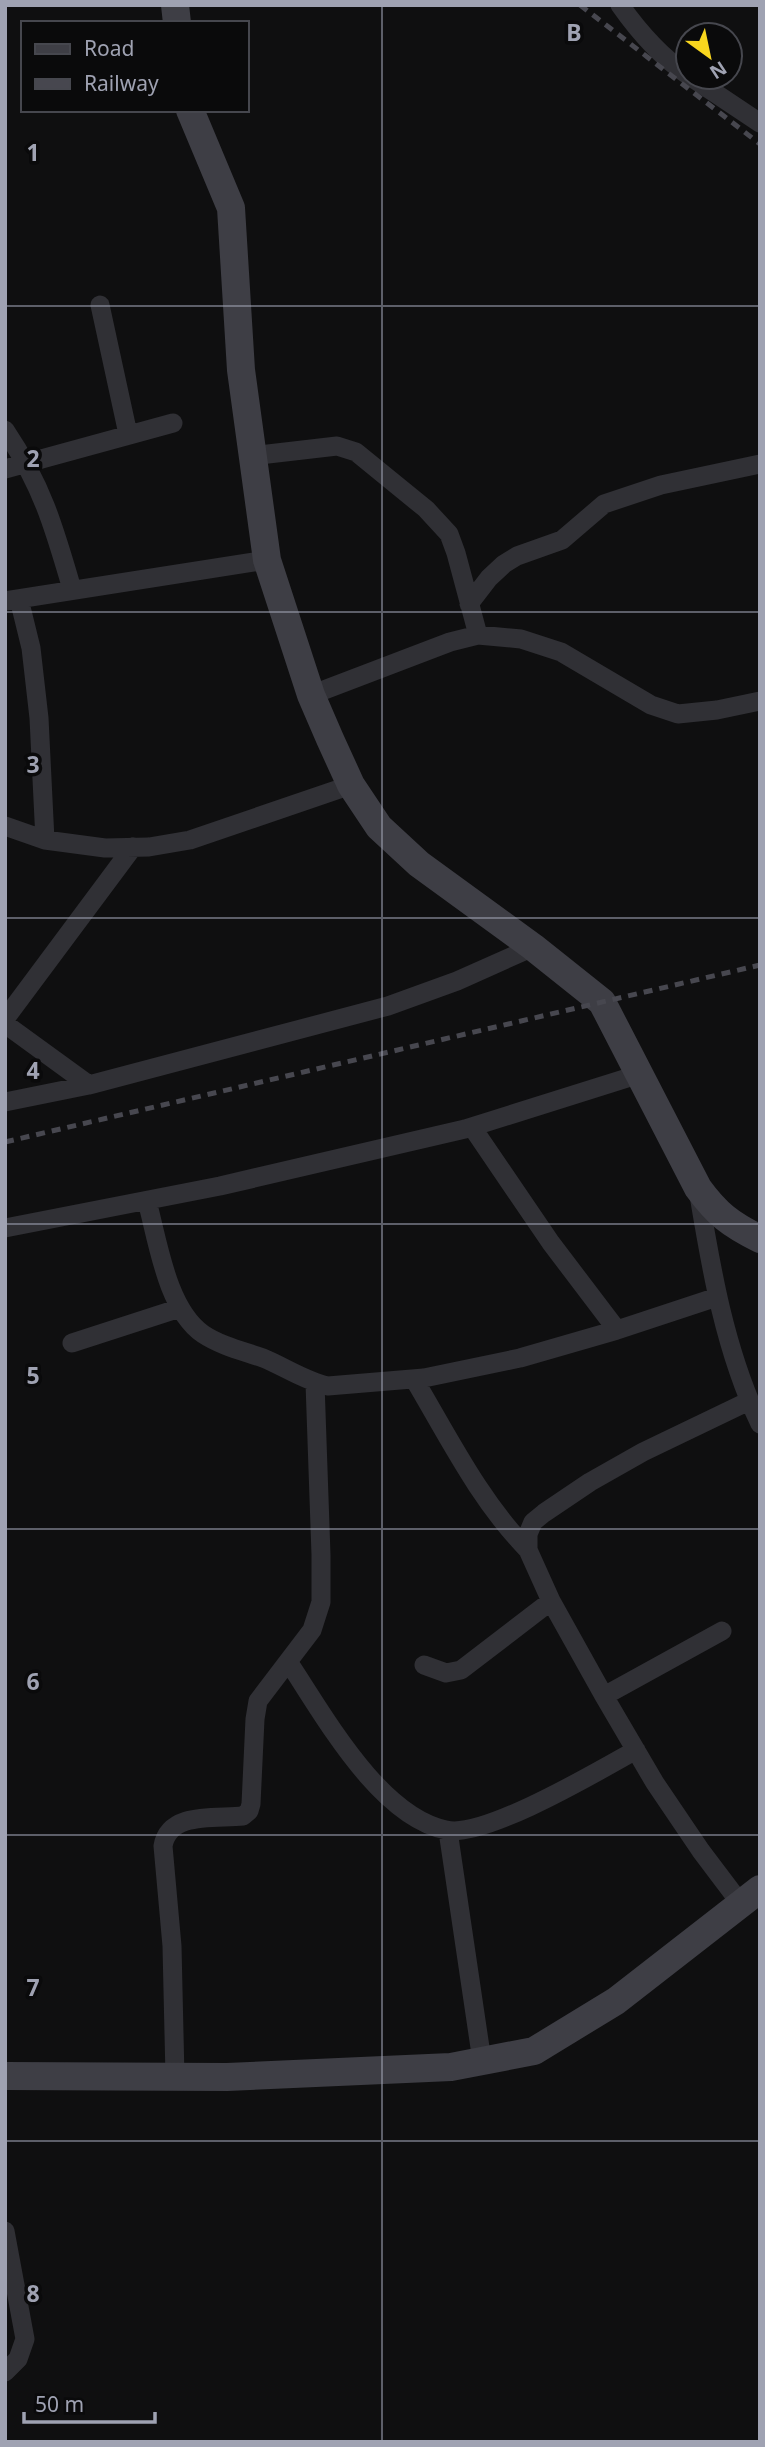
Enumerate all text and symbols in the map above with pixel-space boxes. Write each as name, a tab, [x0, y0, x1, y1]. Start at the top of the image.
text: B	[566, 16, 582, 48]
legend	[21, 21, 248, 112]
north arrow	[674, 21, 744, 91]
text: Road	[84, 34, 134, 62]
text: N	[705, 55, 732, 85]
text: Railway	[84, 69, 159, 97]
text: 1	[26, 136, 40, 168]
text: 2	[26, 442, 40, 474]
text: 3	[26, 748, 40, 780]
text: 4	[26, 1054, 40, 1086]
text: 5	[26, 1359, 40, 1391]
text: 6	[26, 1665, 40, 1697]
text: 7	[26, 1971, 40, 2003]
text: 8	[26, 2277, 40, 2309]
scale bar	[24, 2380, 156, 2424]
text: 50 m	[35, 2390, 84, 2418]

